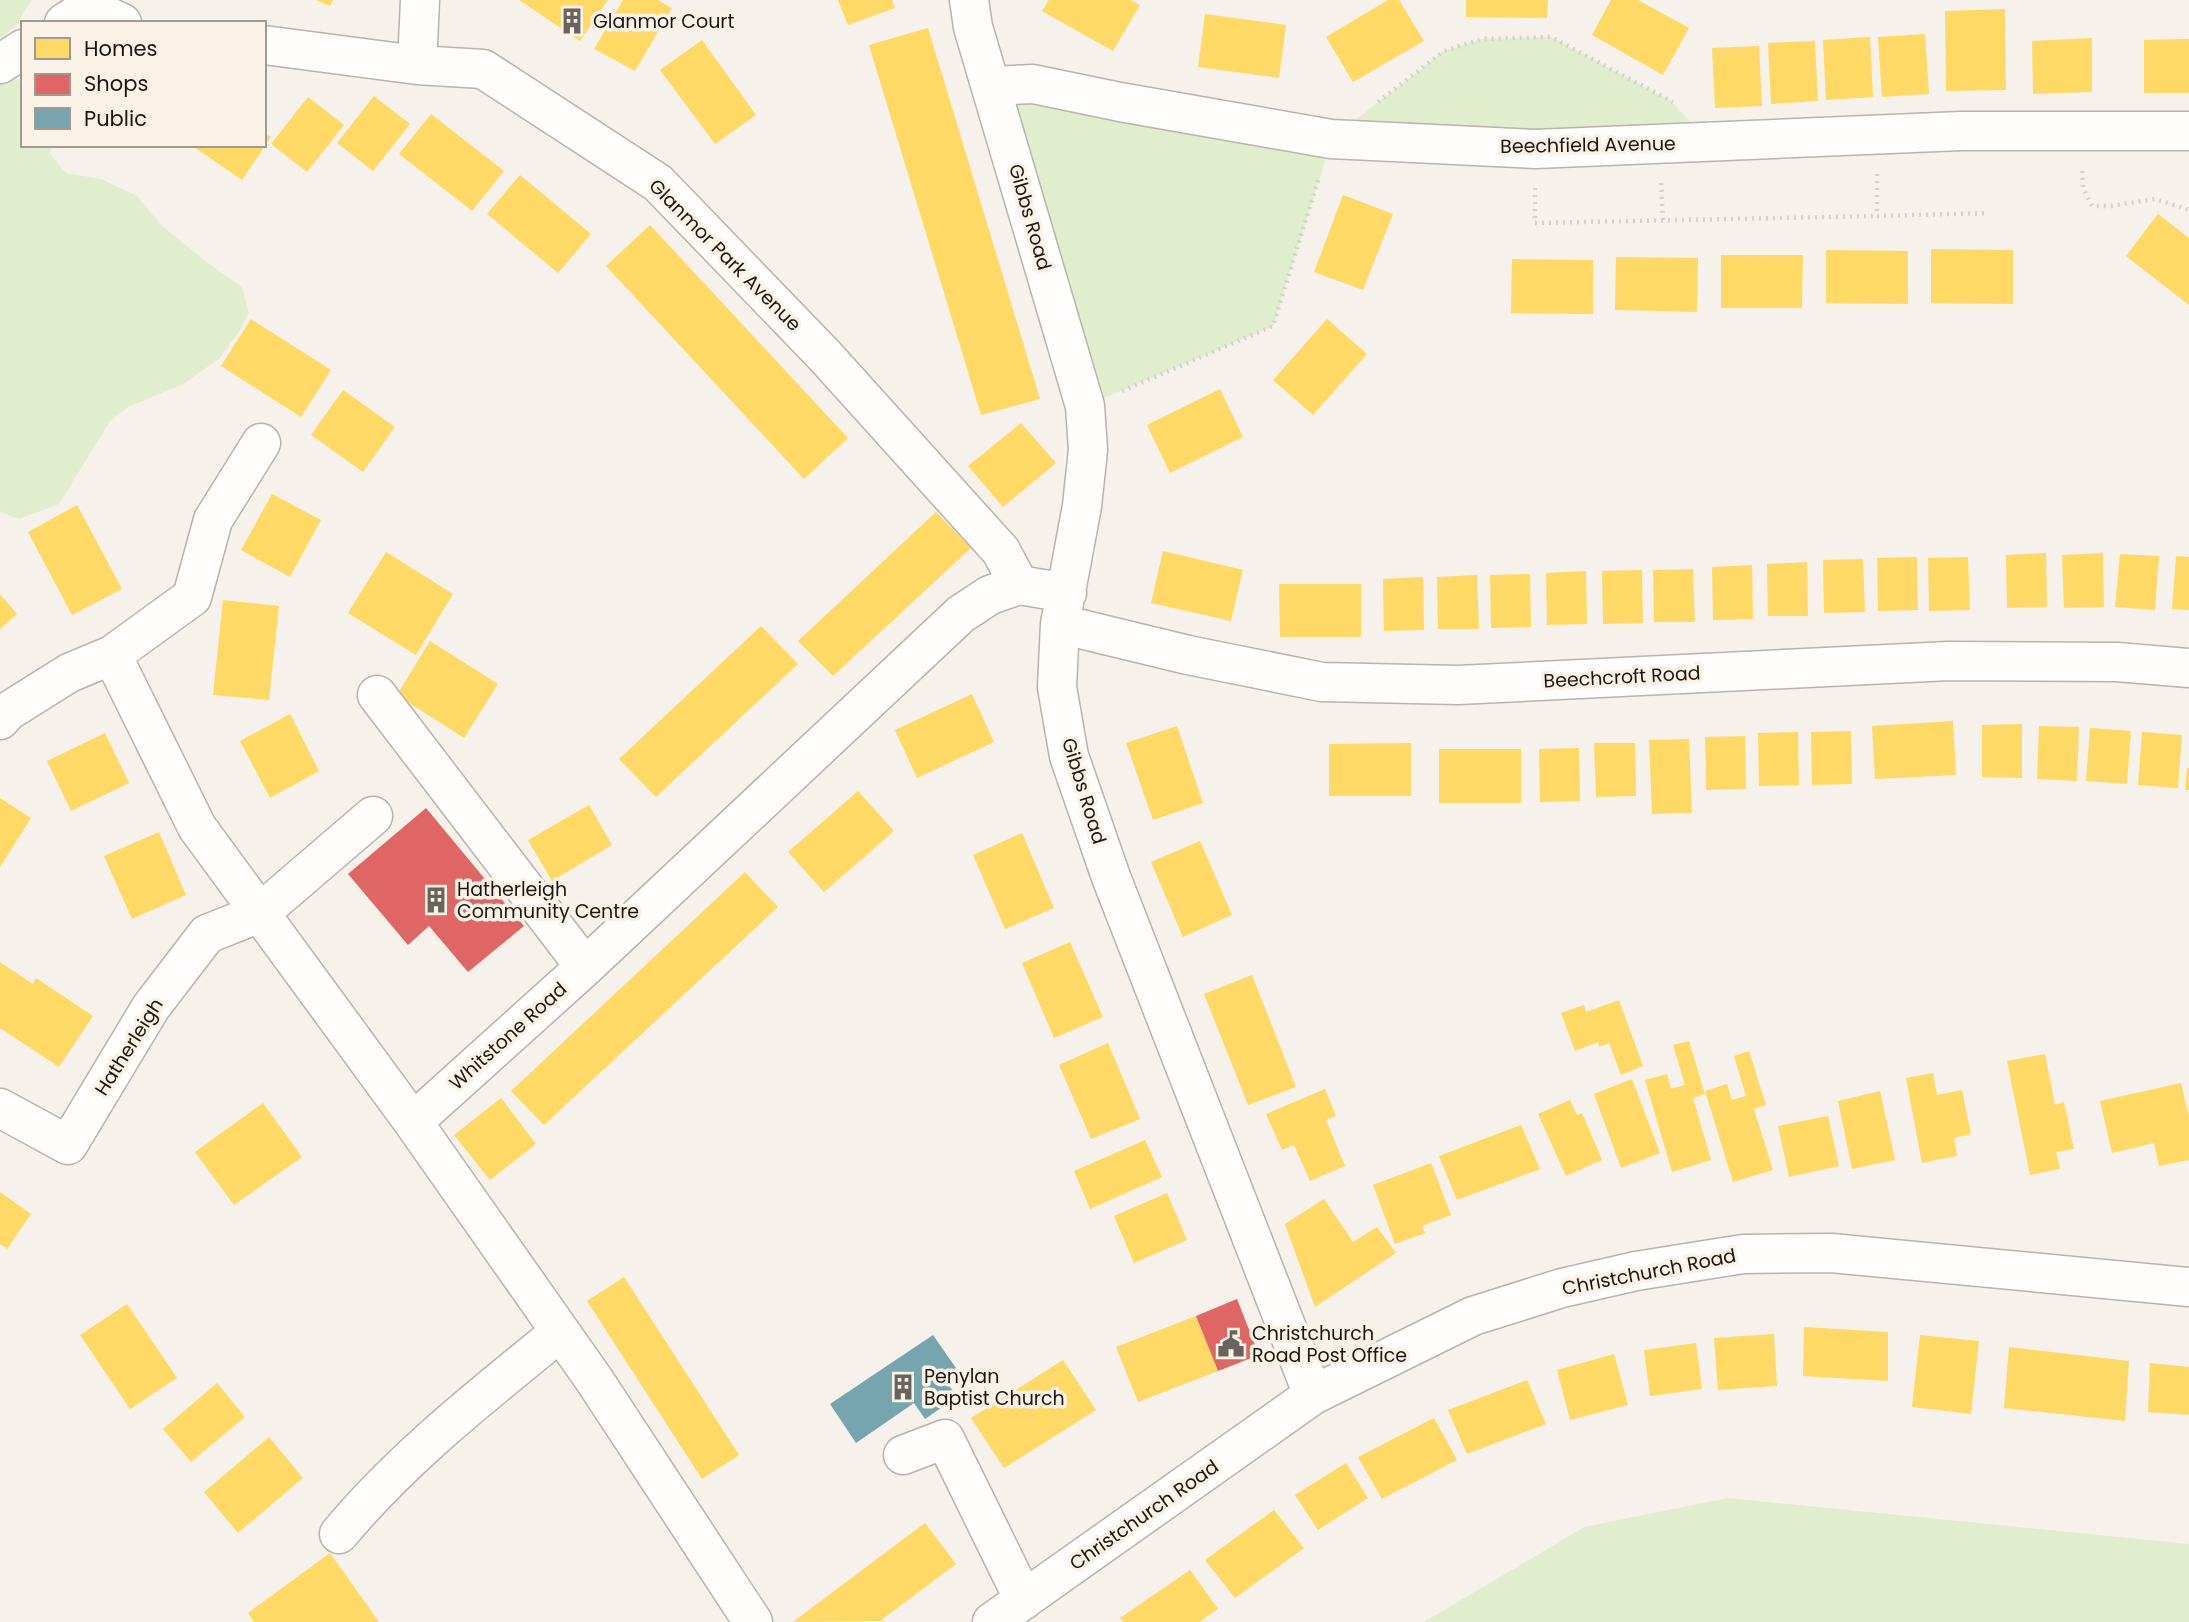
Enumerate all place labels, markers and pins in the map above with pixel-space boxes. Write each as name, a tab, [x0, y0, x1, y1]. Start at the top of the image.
building icon: Glanmor Court	[557, 6, 587, 36]
place label: Glanmor Court	[593, 8, 734, 35]
place label: Hatherleigh Community Centre	[457, 876, 639, 925]
building icon: Hatherleigh Community Centre	[421, 885, 451, 915]
place label: Christchurch Road Post Office	[1252, 1320, 1407, 1369]
public building icon: Christchurch Road Post Office	[1216, 1329, 1246, 1359]
place label: Penylan Baptist Church	[924, 1363, 1065, 1412]
building icon: Penylan Baptist Church	[888, 1372, 918, 1402]

